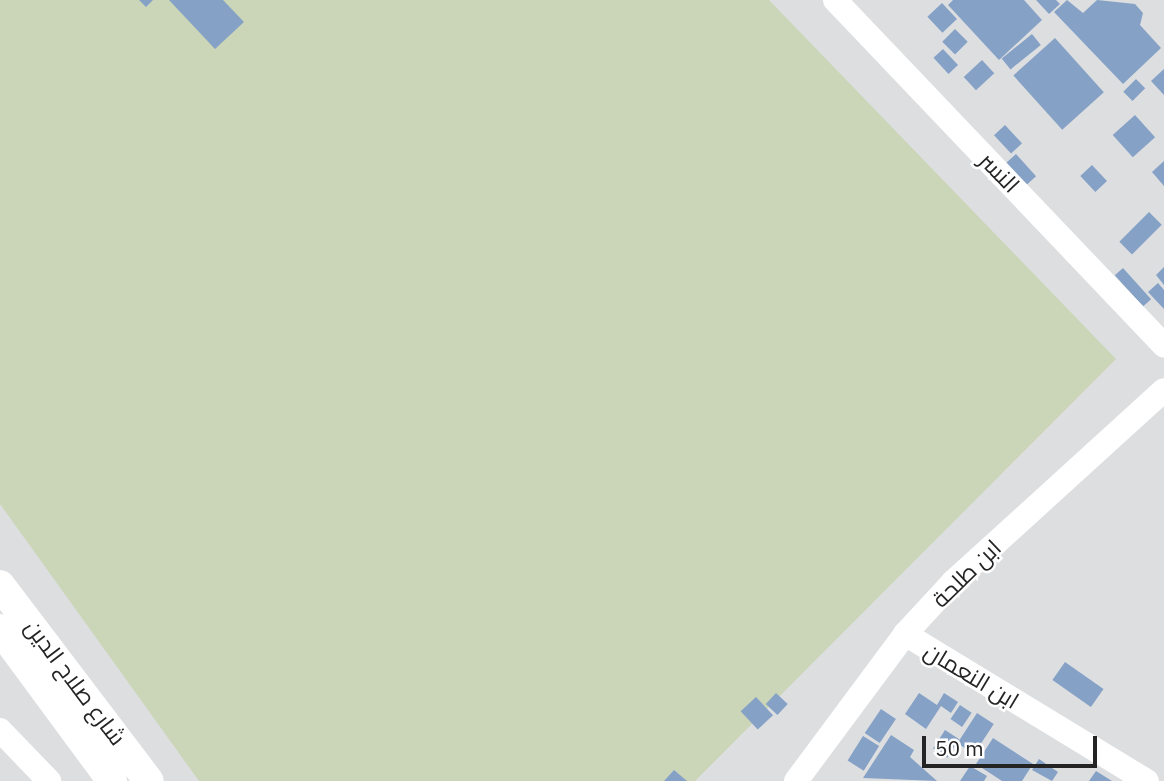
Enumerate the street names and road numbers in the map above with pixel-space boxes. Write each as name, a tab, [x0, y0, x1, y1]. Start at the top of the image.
street label: النسر	[974, 146, 1026, 198]
street label: ابن طلحة	[926, 533, 1006, 613]
street label: شارع صلاح الدين	[20, 614, 132, 750]
street label: ابن النعمان	[920, 636, 1024, 714]

